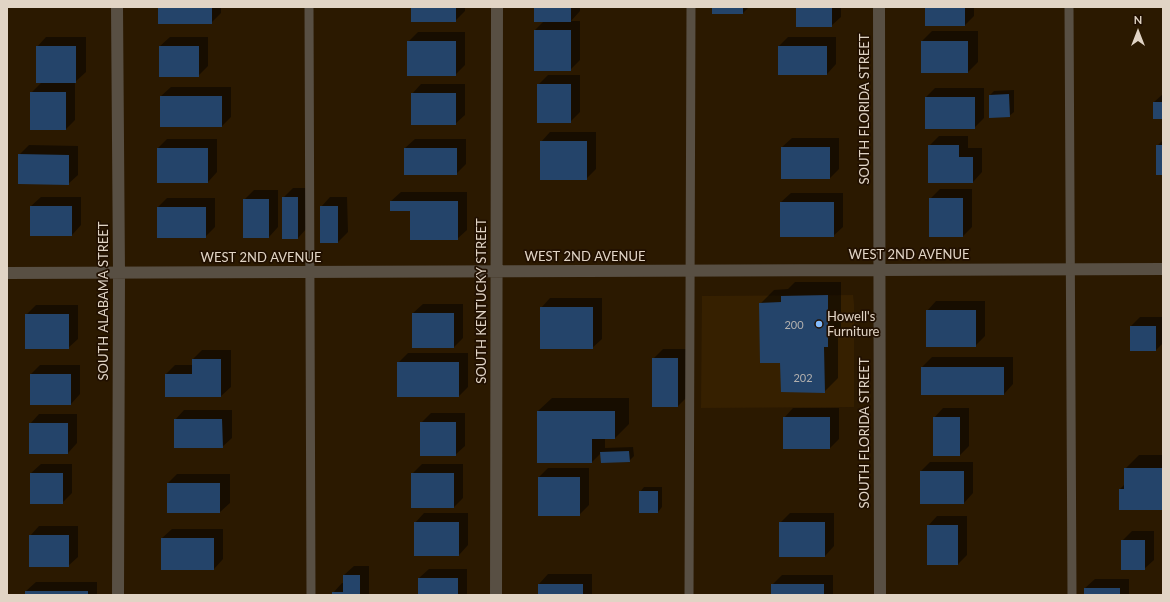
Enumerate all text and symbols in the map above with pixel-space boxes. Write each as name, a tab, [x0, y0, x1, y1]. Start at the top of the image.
north arrow	[1118, 12, 1158, 52]
text: N	[1134, 13, 1142, 26]
street label: SOUTH FLORIDA STREET	[857, 33, 873, 185]
street label: SOUTH KENTUCKY STREET	[474, 218, 490, 384]
street label: SOUTH ALABAMA STREET	[96, 221, 112, 381]
street label: WEST 2ND AVENUE	[848, 247, 970, 263]
street label: WEST 2ND AVENUE	[524, 249, 646, 265]
street label: WEST 2ND AVENUE	[200, 250, 322, 266]
place label: Howell's Furniture	[827, 309, 879, 340]
house number: 200	[784, 318, 804, 332]
marker: Howell's Furniture	[814, 319, 824, 329]
street label: SOUTH FLORIDA STREET	[857, 357, 873, 509]
house number: 202	[793, 371, 813, 385]

